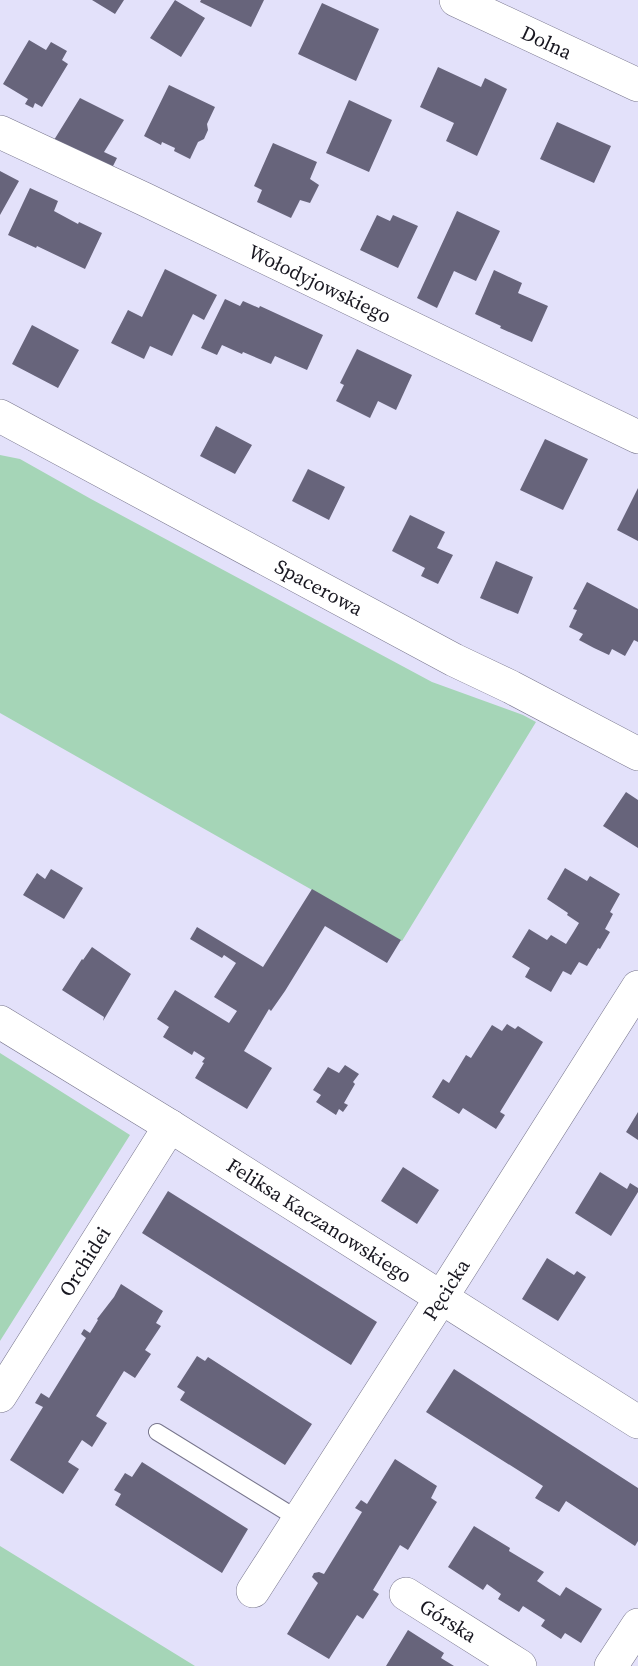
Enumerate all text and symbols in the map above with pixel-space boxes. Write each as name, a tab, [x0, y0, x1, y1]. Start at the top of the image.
street label: Dolna	[517, 18, 577, 67]
street label: Wołodyjowskiego	[244, 237, 396, 330]
street label: Spacerowa	[270, 552, 369, 623]
street label: Feliksa Kaczanowskiego	[221, 1151, 417, 1290]
street label: Orchidei	[52, 1221, 117, 1302]
street label: Pęcicka	[416, 1253, 477, 1326]
street label: Górska	[414, 1592, 483, 1650]

